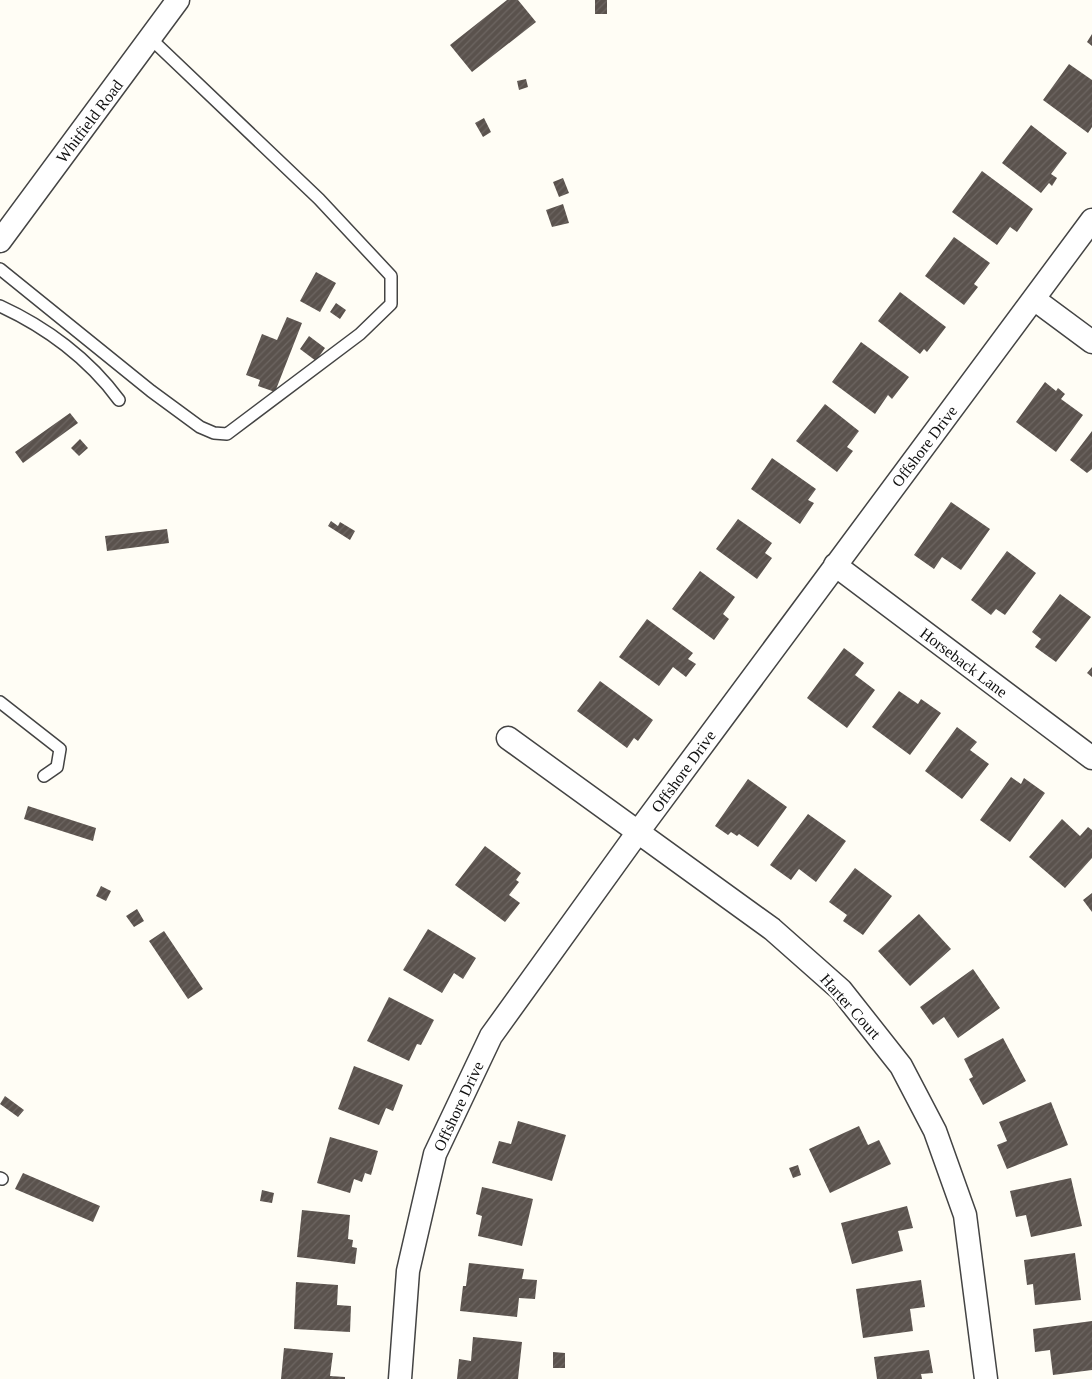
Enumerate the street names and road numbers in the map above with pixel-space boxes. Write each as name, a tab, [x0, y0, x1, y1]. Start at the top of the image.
street label: Whitfield Road	[53, 77, 126, 166]
street label: Offshore Drive	[888, 402, 960, 490]
street label: Horseback Lane	[917, 624, 1010, 701]
street label: Offshore Drive	[648, 727, 719, 816]
street label: Harter Court	[817, 970, 885, 1043]
street label: Offshore Drive	[430, 1059, 487, 1154]

